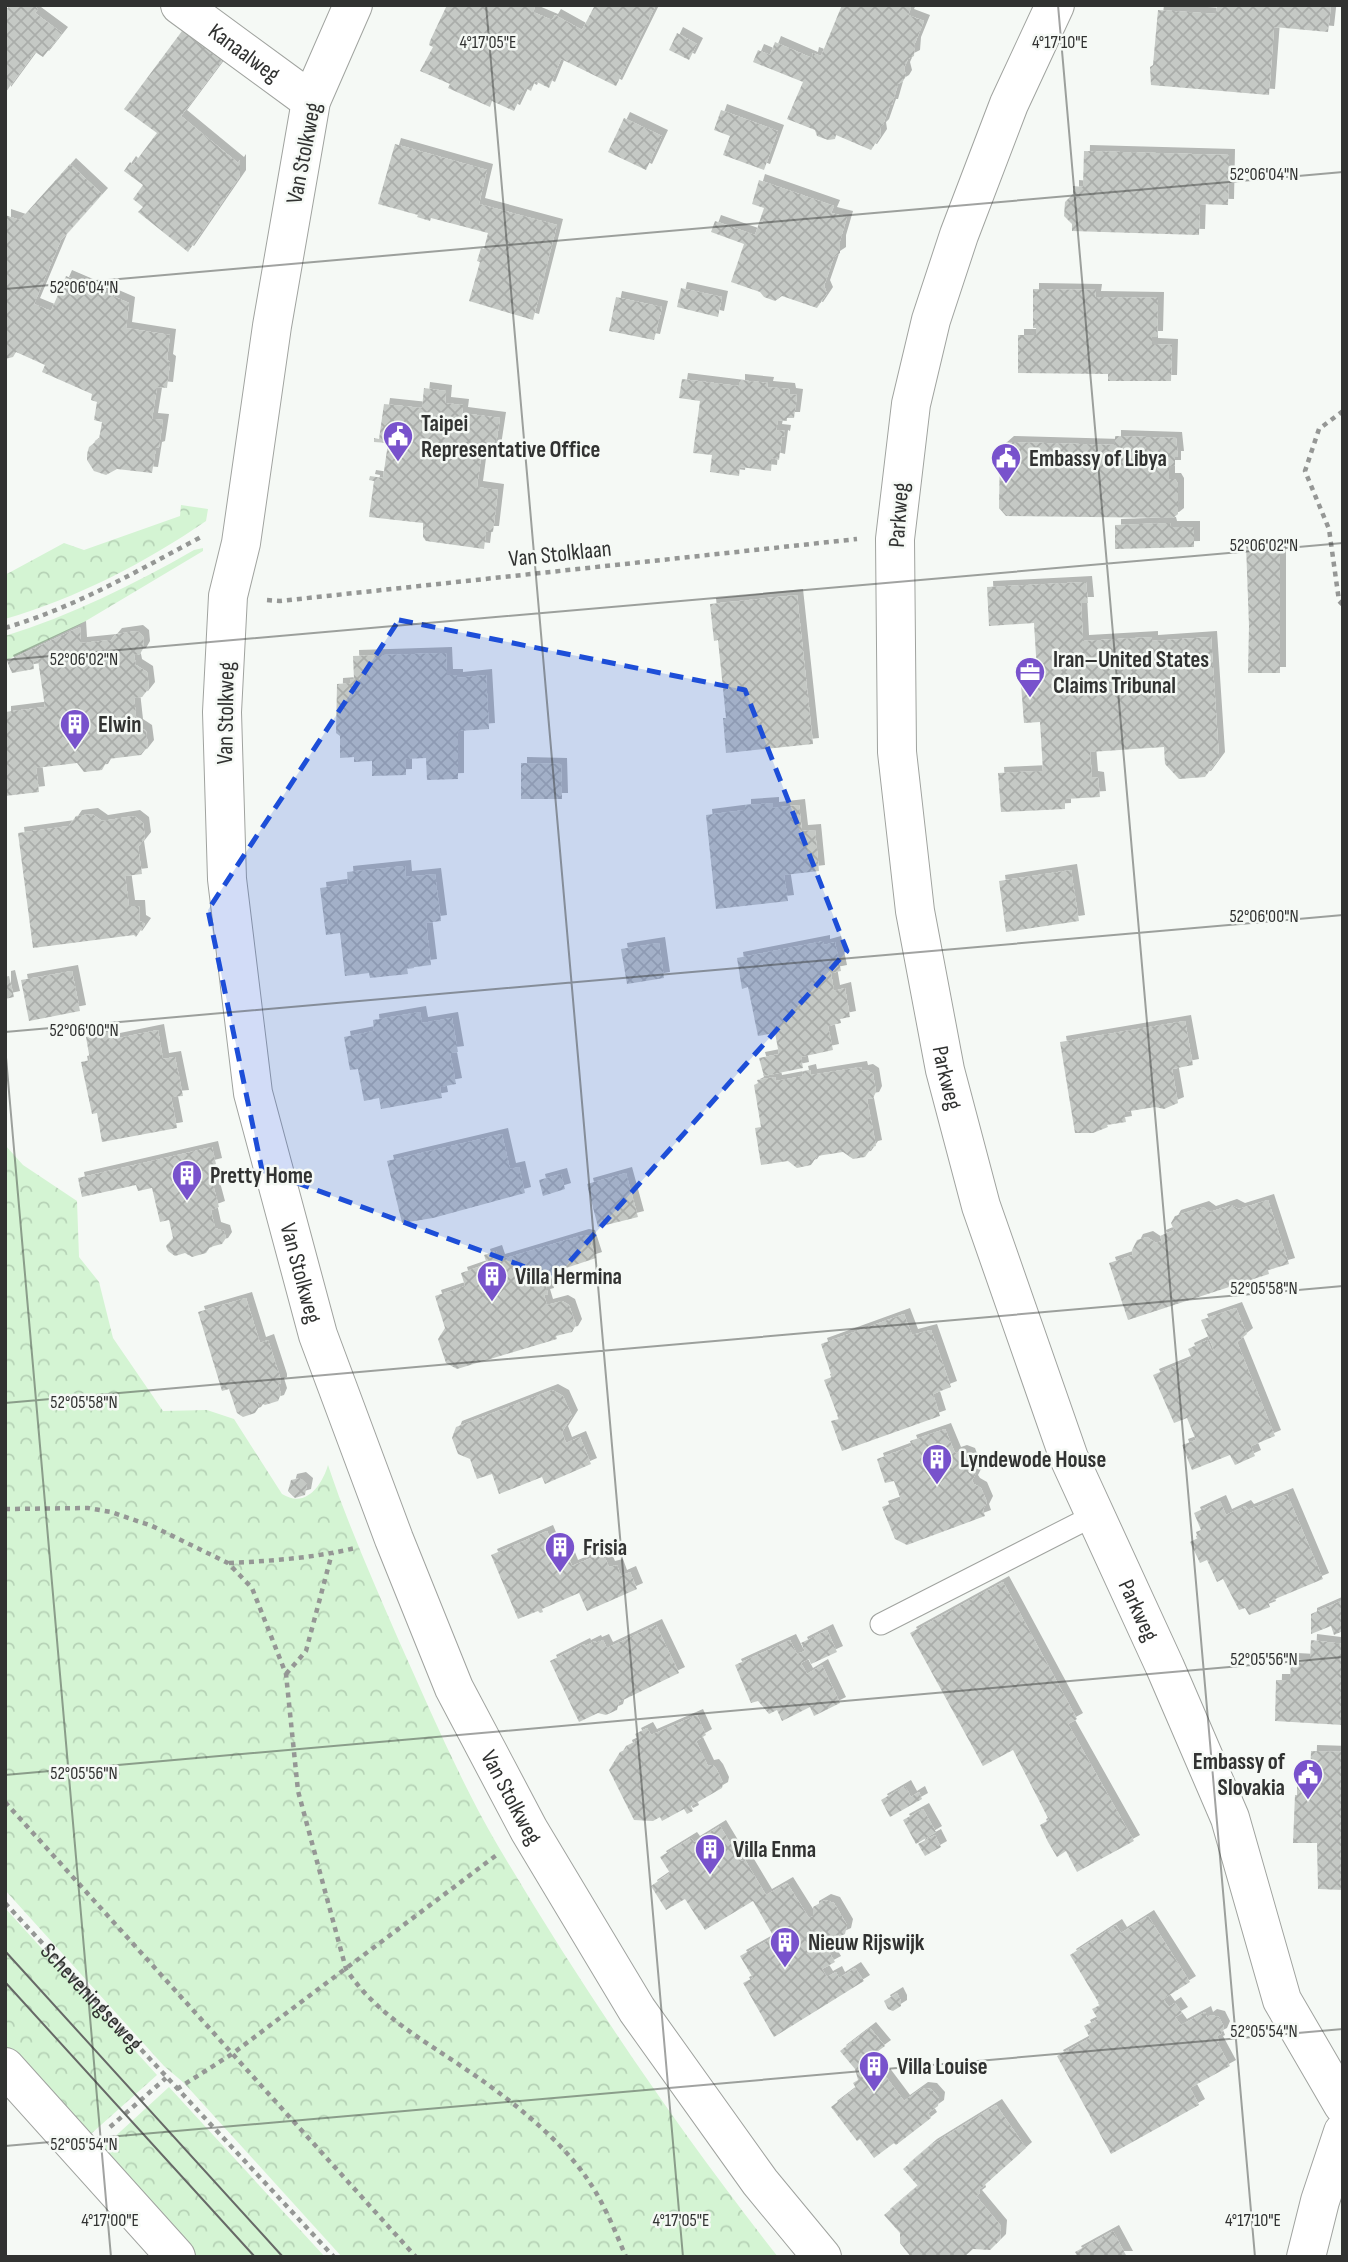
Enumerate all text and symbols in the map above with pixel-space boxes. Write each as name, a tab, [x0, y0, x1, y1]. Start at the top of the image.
street label: Kanaalweg	[202, 17, 285, 89]
text: 4°17'05"E	[460, 32, 516, 53]
text: 4°17'10"E	[1032, 32, 1088, 53]
street label: Van Stolkweg	[280, 100, 328, 206]
text: 52°06'04"N	[1230, 164, 1298, 185]
text: 52°06'04"N	[50, 277, 118, 298]
place label: Taipei Representative Office	[421, 410, 600, 464]
public building icon: Taipei Representative Office	[381, 419, 415, 463]
public building icon: Embassy of Libya	[989, 441, 1023, 485]
place label: Embassy of Libya	[1029, 445, 1167, 473]
street label: Parkweg	[883, 482, 915, 548]
street label: Van Stolklaan	[507, 535, 613, 573]
text: 52°06'02"N	[1230, 535, 1298, 556]
place label: Iran–United States Claims Tribunal	[1053, 646, 1209, 700]
text: 52°06'02"N	[50, 649, 118, 670]
office icon: Iran–United States Claims Tribunal	[1013, 655, 1047, 699]
street label: Van Stolkweg	[211, 661, 241, 765]
building icon: Elwin	[58, 707, 92, 751]
place label: Elwin	[98, 711, 141, 739]
text: 52°06'00"N	[1229, 906, 1299, 927]
text: 52°06'00"N	[49, 1020, 119, 1041]
street label: Parkweg	[926, 1044, 968, 1113]
building icon: Pretty Home	[170, 1158, 204, 1202]
place label: Pretty Home	[210, 1162, 313, 1190]
street label: Van Stolkweg	[274, 1220, 327, 1326]
building icon: Villa Hermina	[475, 1259, 509, 1303]
place label: Villa Hermina	[515, 1263, 622, 1291]
text: 52°05'58"N	[1230, 1278, 1298, 1299]
text: 52°05'58"N	[50, 1392, 118, 1413]
building icon: Lyndewode House	[920, 1442, 954, 1486]
place label: Lyndewode House	[960, 1446, 1106, 1474]
building icon: Frisia	[543, 1530, 577, 1574]
place label: Frisia	[583, 1534, 627, 1562]
street label: Parkweg	[1112, 1575, 1164, 1646]
text: 52°05'56"N	[1230, 1649, 1298, 1670]
street label: Van Stolkweg	[474, 1746, 547, 1850]
place label: Embassy of Slovakia	[1193, 1748, 1286, 1802]
public building icon: Embassy of Slovakia	[1291, 1757, 1325, 1801]
text: 52°05'56"N	[50, 1763, 118, 1784]
building icon: Villa Enma	[693, 1832, 727, 1876]
place label: Villa Enma	[733, 1836, 816, 1864]
building icon: Nieuw Rijswijk	[768, 1925, 802, 1969]
place label: Nieuw Rijswijk	[808, 1929, 925, 1957]
street label: Scheveningseweg	[34, 1937, 149, 2057]
text: 52°05'54"N	[1230, 2021, 1298, 2042]
building icon: Villa Louise	[857, 2049, 891, 2093]
place label: Villa Louise	[897, 2053, 988, 2081]
text: 52°05'54"N	[50, 2134, 118, 2155]
text: 4°17'00"E	[81, 2210, 139, 2231]
text: 4°17'05"E	[653, 2210, 709, 2231]
text: 4°17'10"E	[1225, 2210, 1281, 2231]

